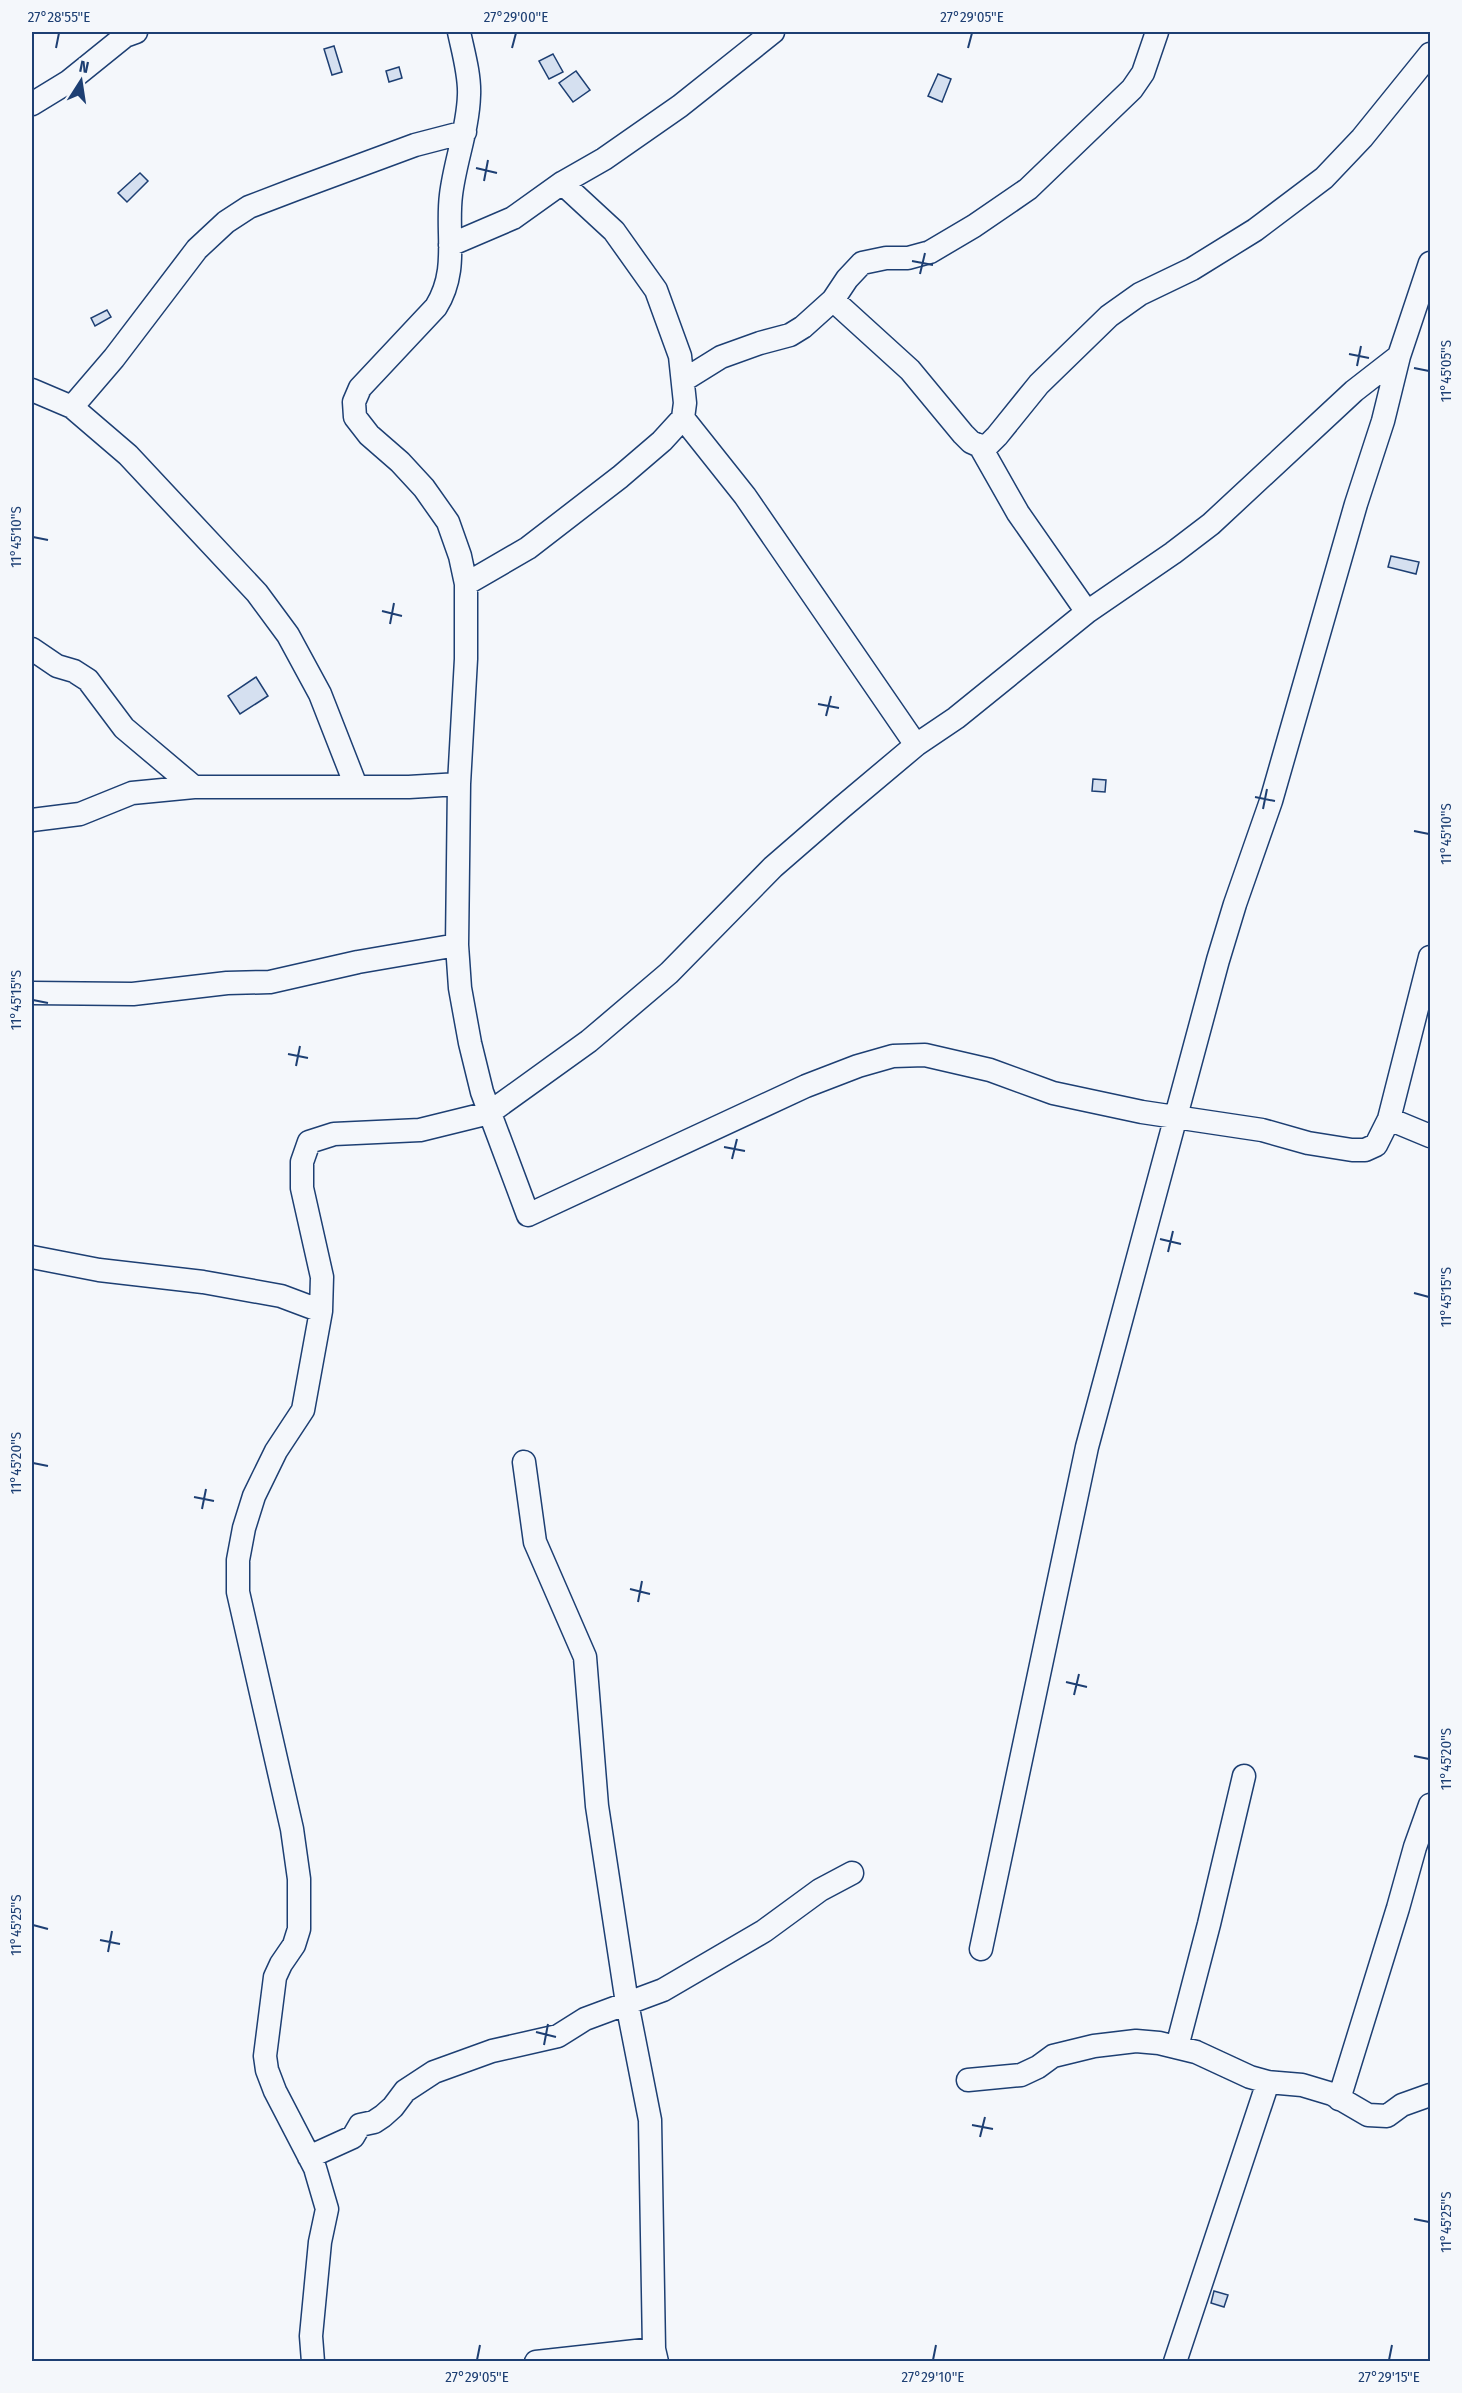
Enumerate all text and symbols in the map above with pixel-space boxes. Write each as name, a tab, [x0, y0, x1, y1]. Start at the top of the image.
text: 27°28'55"E	[28, 8, 90, 26]
text: 27°29'00"E	[484, 8, 548, 26]
text: 27°29'05"E	[940, 8, 1004, 26]
north arrow	[51, 51, 111, 111]
text: N	[77, 57, 91, 77]
text: 11°45'05"S	[1437, 340, 1455, 402]
text: 11°45'10"S	[7, 506, 25, 568]
text: 11°45'10"S	[1437, 803, 1455, 865]
text: 11°45'15"S	[7, 970, 25, 1030]
text: 11°45'15"S	[1437, 1267, 1455, 1327]
text: 11°45'20"S	[7, 1432, 25, 1494]
text: 11°45'20"S	[1437, 1728, 1455, 1790]
text: 11°45'25"S	[7, 1894, 25, 1956]
text: 11°45'25"S	[1437, 2191, 1455, 2253]
text: 27°29'05"E	[445, 2368, 509, 2386]
text: 27°29'10"E	[902, 2368, 964, 2386]
text: 27°29'15"E	[1358, 2368, 1420, 2386]

